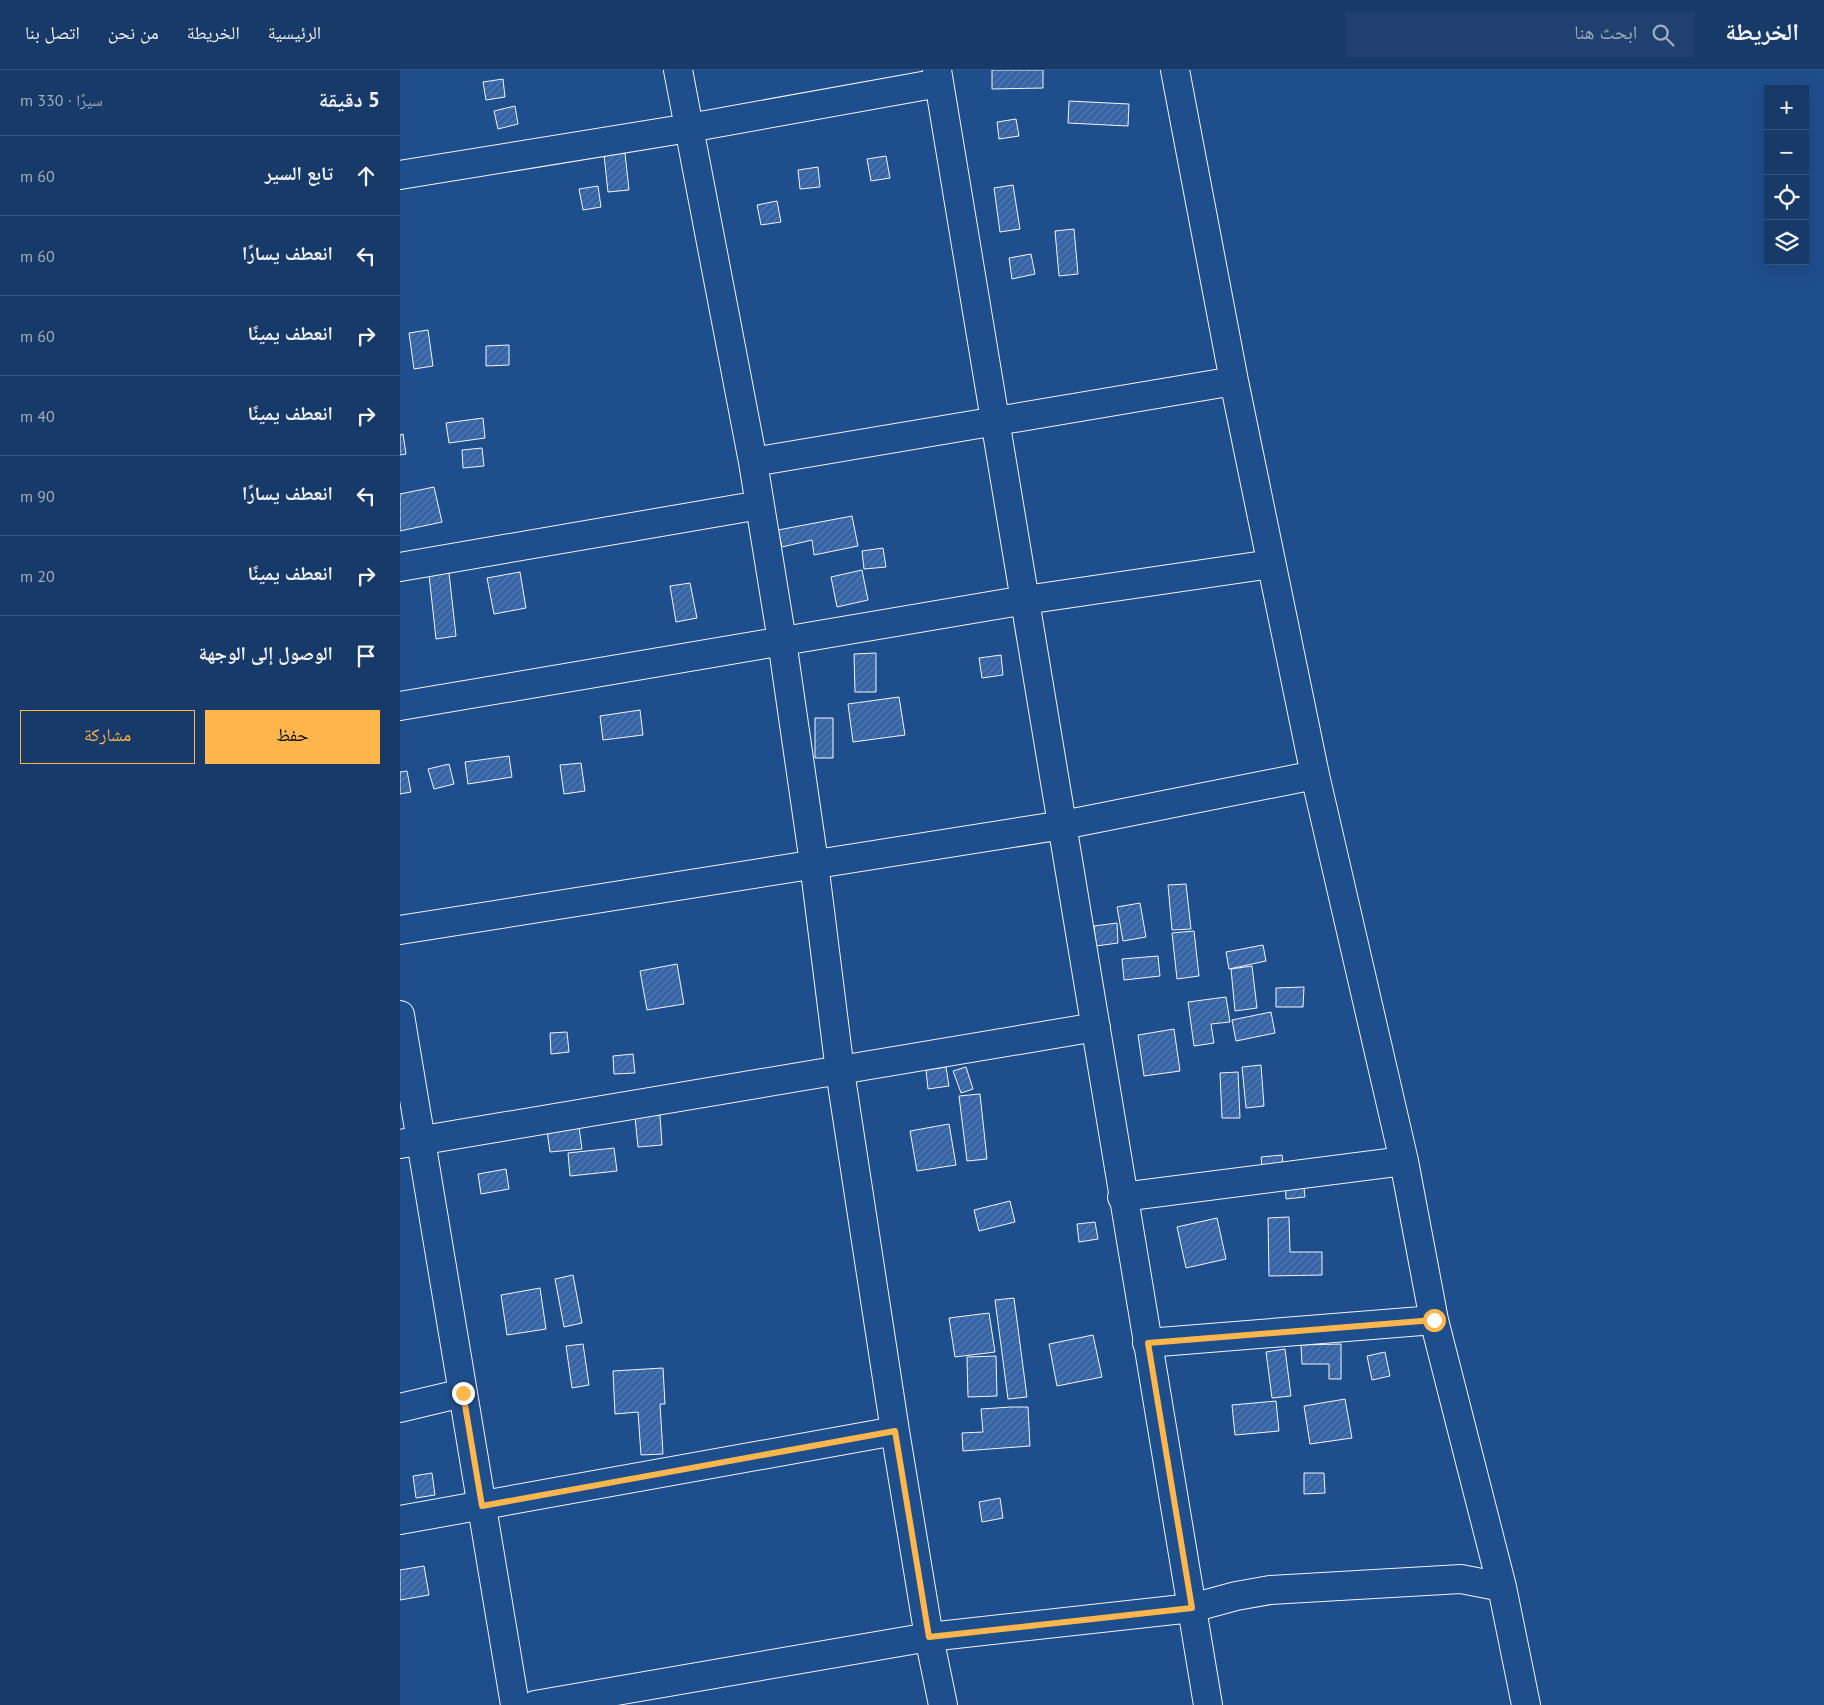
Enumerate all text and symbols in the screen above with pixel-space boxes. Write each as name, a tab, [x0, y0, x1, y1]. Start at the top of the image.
search box	[1345, 12, 1695, 57]
text: الخريطة	[1725, 16, 1799, 47]
text: ابحث هنا	[1574, 20, 1637, 44]
text: اتصل بنا	[25, 21, 80, 44]
text: من نحن	[108, 21, 159, 44]
text: الخريطة	[187, 21, 240, 44]
text: الرئيسية	[268, 21, 321, 44]
icon: search	[1649, 21, 1677, 49]
map controls	[1764, 85, 1809, 265]
button: +	[1764, 85, 1809, 130]
text: 5 دقيقة	[319, 86, 380, 113]
text: سيرًا · 330 m	[20, 90, 103, 110]
button: −	[1764, 130, 1809, 175]
text: تابع السير	[265, 161, 333, 185]
icon: ahead	[352, 162, 380, 190]
text: 60 m	[20, 166, 55, 186]
button: locate	[1764, 175, 1809, 220]
button: layers	[1764, 220, 1809, 265]
text: انعطف يسارًا	[242, 241, 333, 265]
icon: left	[352, 242, 380, 270]
text: 60 m	[20, 246, 55, 266]
text: انعطف يمينًا	[248, 321, 333, 345]
icon: right	[352, 322, 380, 350]
text: 60 m	[20, 326, 55, 346]
text: انعطف يمينًا	[248, 401, 333, 425]
icon: right	[352, 402, 380, 430]
text: 40 m	[20, 406, 55, 426]
text: انعطف يسارًا	[242, 481, 333, 505]
icon: left	[352, 482, 380, 510]
text: 90 m	[20, 486, 55, 506]
text: انعطف يمينًا	[248, 561, 333, 585]
icon: right	[352, 562, 380, 590]
text: 20 m	[20, 566, 55, 586]
text: الوصول إلى الوجهة	[198, 641, 333, 665]
icon: arrive	[352, 642, 380, 670]
button: مشاركة	[20, 710, 195, 764]
button: حفظ	[205, 710, 380, 764]
route start	[1423, 1309, 1446, 1332]
route end	[452, 1382, 475, 1405]

